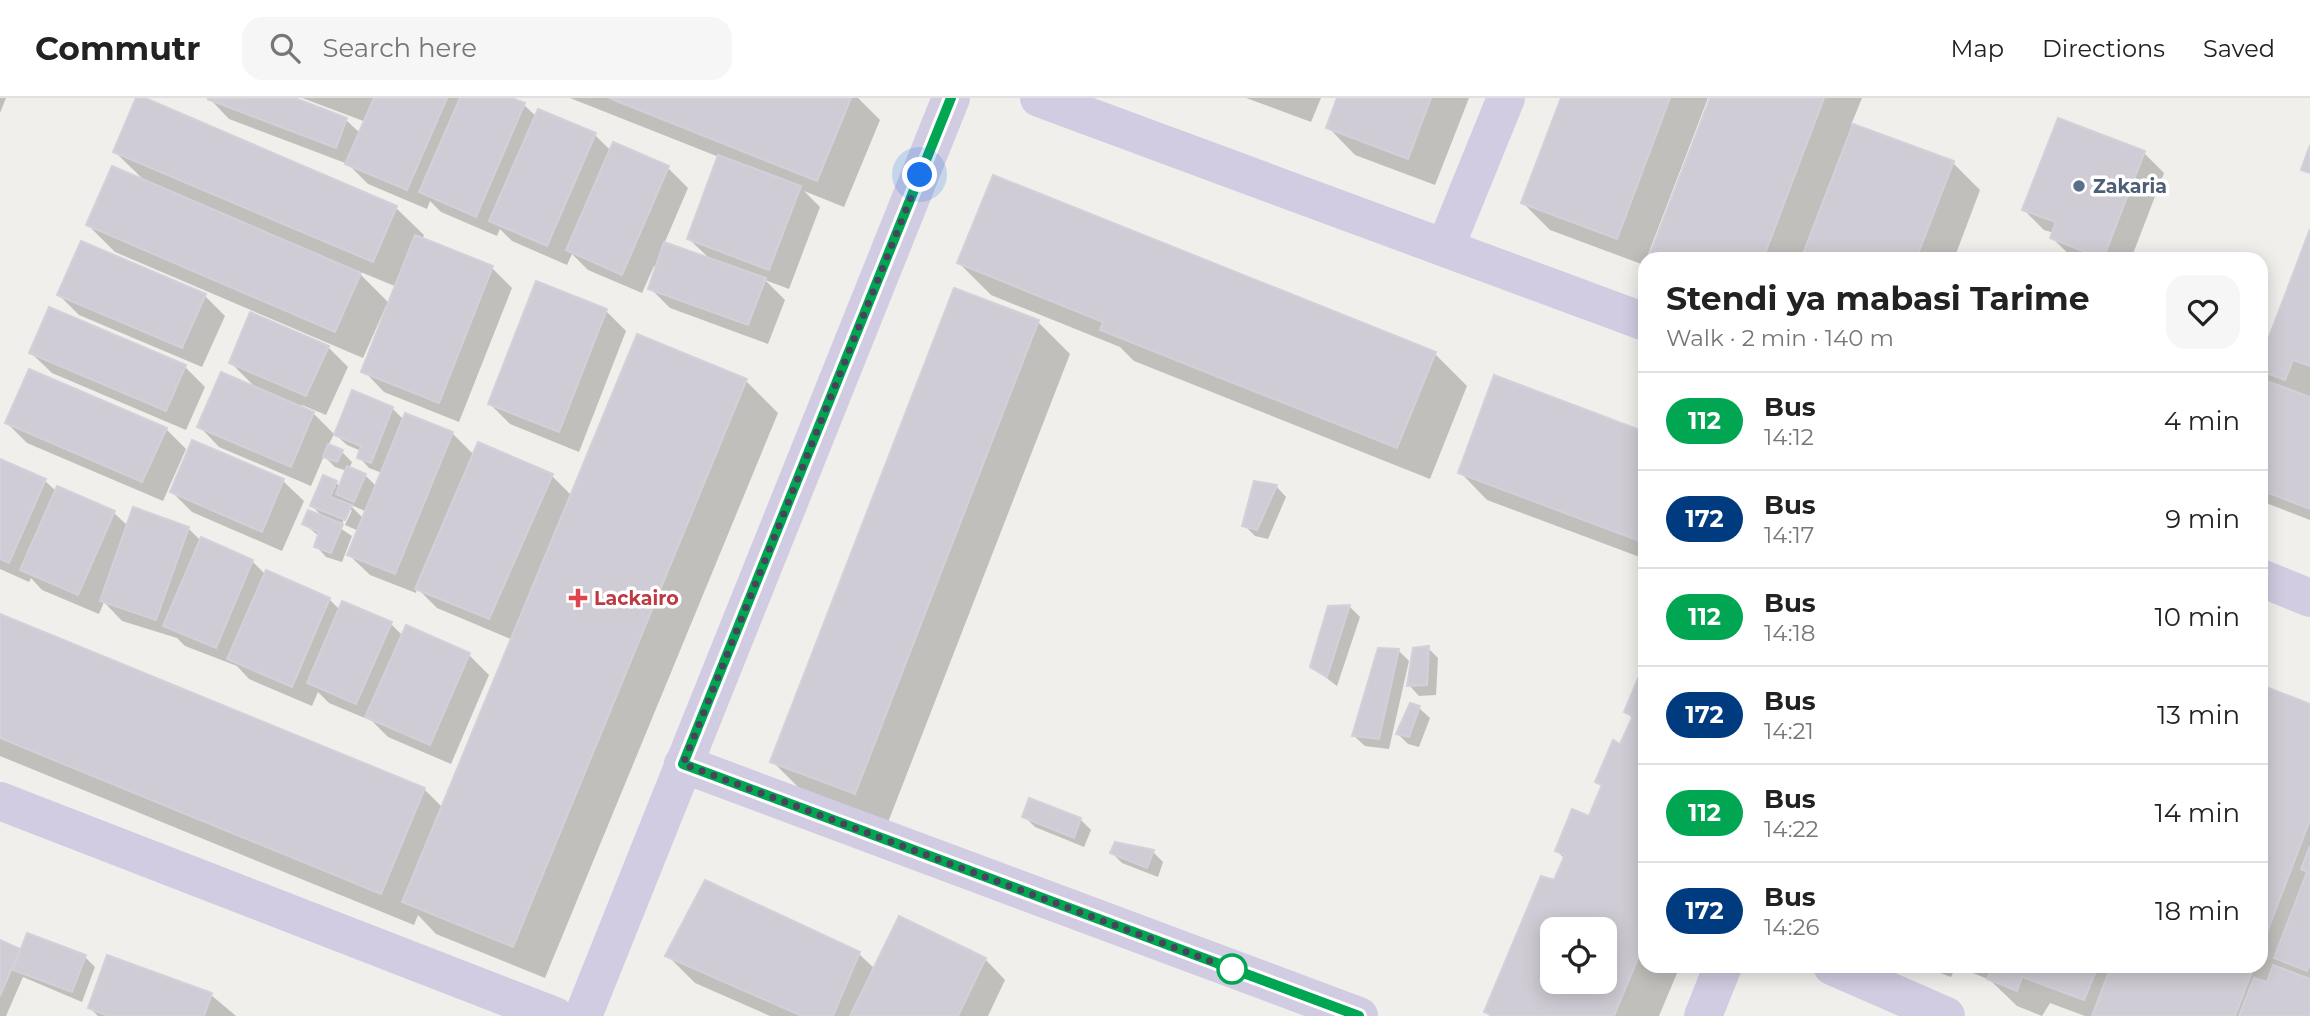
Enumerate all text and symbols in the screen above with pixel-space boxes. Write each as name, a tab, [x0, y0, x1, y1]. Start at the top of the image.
search box	[242, 17, 732, 80]
text: Commutr	[35, 28, 200, 68]
icon: search	[266, 29, 304, 67]
text: Search here	[322, 32, 477, 64]
text: Map	[1951, 34, 2004, 63]
text: Directions	[2042, 34, 2165, 63]
text: Saved	[2203, 34, 2275, 63]
your location	[902, 157, 937, 192]
place label: Zakaria	[2093, 175, 2167, 198]
marker: Zakaria	[2071, 178, 2087, 194]
button: heart	[2166, 275, 2240, 349]
text: Stendi ya mabasi Tarime	[1666, 278, 2090, 318]
text: Walk · 2 min · 140 m	[1666, 324, 1894, 352]
text: Bus	[1764, 391, 1816, 423]
text: 4 min	[2164, 405, 2240, 437]
text: 112	[1688, 406, 1721, 435]
text: 14:12	[1764, 423, 1814, 451]
text: Bus	[1764, 489, 1816, 521]
text: 9 min	[2165, 503, 2240, 535]
text: 172	[1685, 504, 1724, 533]
text: 14:17	[1764, 521, 1814, 549]
place label: Lackairo	[594, 587, 679, 610]
text: Bus	[1764, 587, 1816, 619]
marker: Lackairo	[568, 588, 588, 608]
text: 10 min	[2154, 601, 2240, 633]
text: 112	[1688, 602, 1721, 631]
text: 14:18	[1764, 619, 1816, 647]
text: Bus	[1764, 685, 1816, 717]
text: 13 min	[2157, 699, 2240, 731]
text: 172	[1685, 700, 1724, 729]
text: 14:21	[1764, 717, 1814, 745]
text: Bus	[1764, 783, 1816, 815]
text: 14 min	[2154, 797, 2240, 829]
text: 112	[1688, 798, 1721, 827]
text: 14:22	[1764, 815, 1819, 843]
text: Bus	[1764, 881, 1816, 913]
text: 18 min	[2155, 895, 2240, 927]
text: 172	[1685, 896, 1724, 925]
text: 14:26	[1764, 913, 1820, 941]
map controls	[1540, 917, 1617, 994]
button: locate	[1540, 917, 1617, 994]
unlabelled marker	[1217, 954, 1247, 984]

